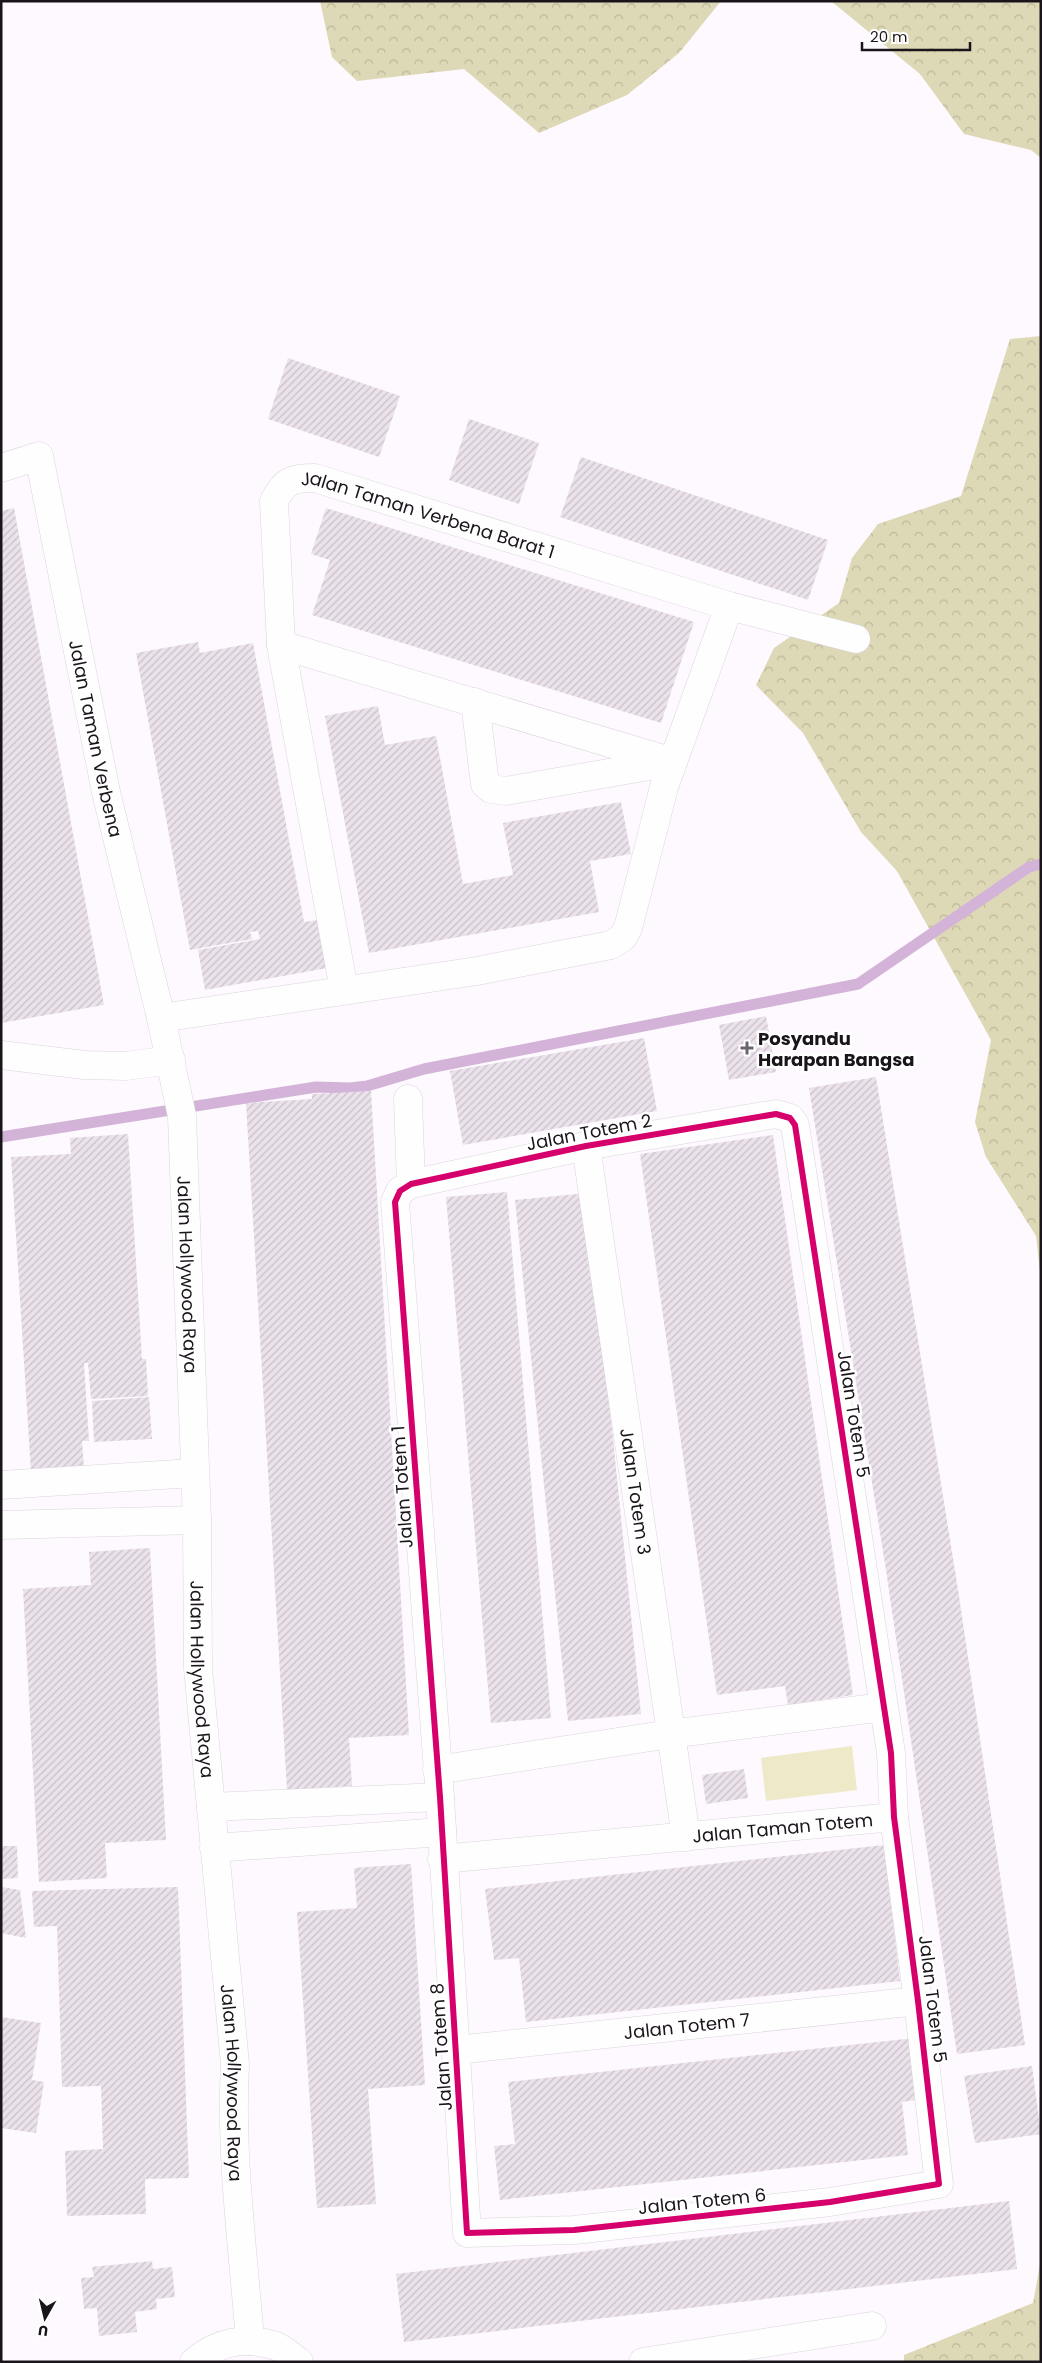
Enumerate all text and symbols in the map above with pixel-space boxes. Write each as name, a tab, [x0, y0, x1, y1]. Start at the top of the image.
scale bar	[862, 20, 970, 52]
text: 20 m	[870, 26, 908, 47]
street label: Jalan Taman Verbena Barat 1	[300, 465, 558, 564]
street label: Jalan Taman Verbena	[63, 638, 129, 840]
place label: Posyandu Harapan Bangsa	[758, 1026, 914, 1072]
marker: Posyandu Harapan Bangsa	[740, 1041, 754, 1055]
street label: Jalan Totem 2	[524, 1108, 654, 1156]
street label: Jalan Hollywood Raya	[172, 1175, 204, 1374]
street label: Jalan Totem 5	[832, 1349, 876, 1479]
street label: Jalan Totem 1	[385, 1425, 419, 1549]
street label: Jalan Totem 3	[614, 1426, 657, 1556]
street label: Jalan Hollywood Raya	[185, 1580, 221, 1779]
street label: Jalan Taman Totem	[691, 1807, 874, 1848]
street label: Jalan Totem 5	[913, 1934, 953, 2064]
street label: Jalan Totem 8	[424, 1982, 458, 2112]
street label: Jalan Hollywood Raya	[215, 1983, 249, 2182]
street label: Jalan Totem 7	[622, 2006, 751, 2045]
street label: Jalan Totem 6	[637, 2182, 767, 2220]
north arrow	[20, 2293, 70, 2343]
text: U	[37, 2320, 49, 2341]

